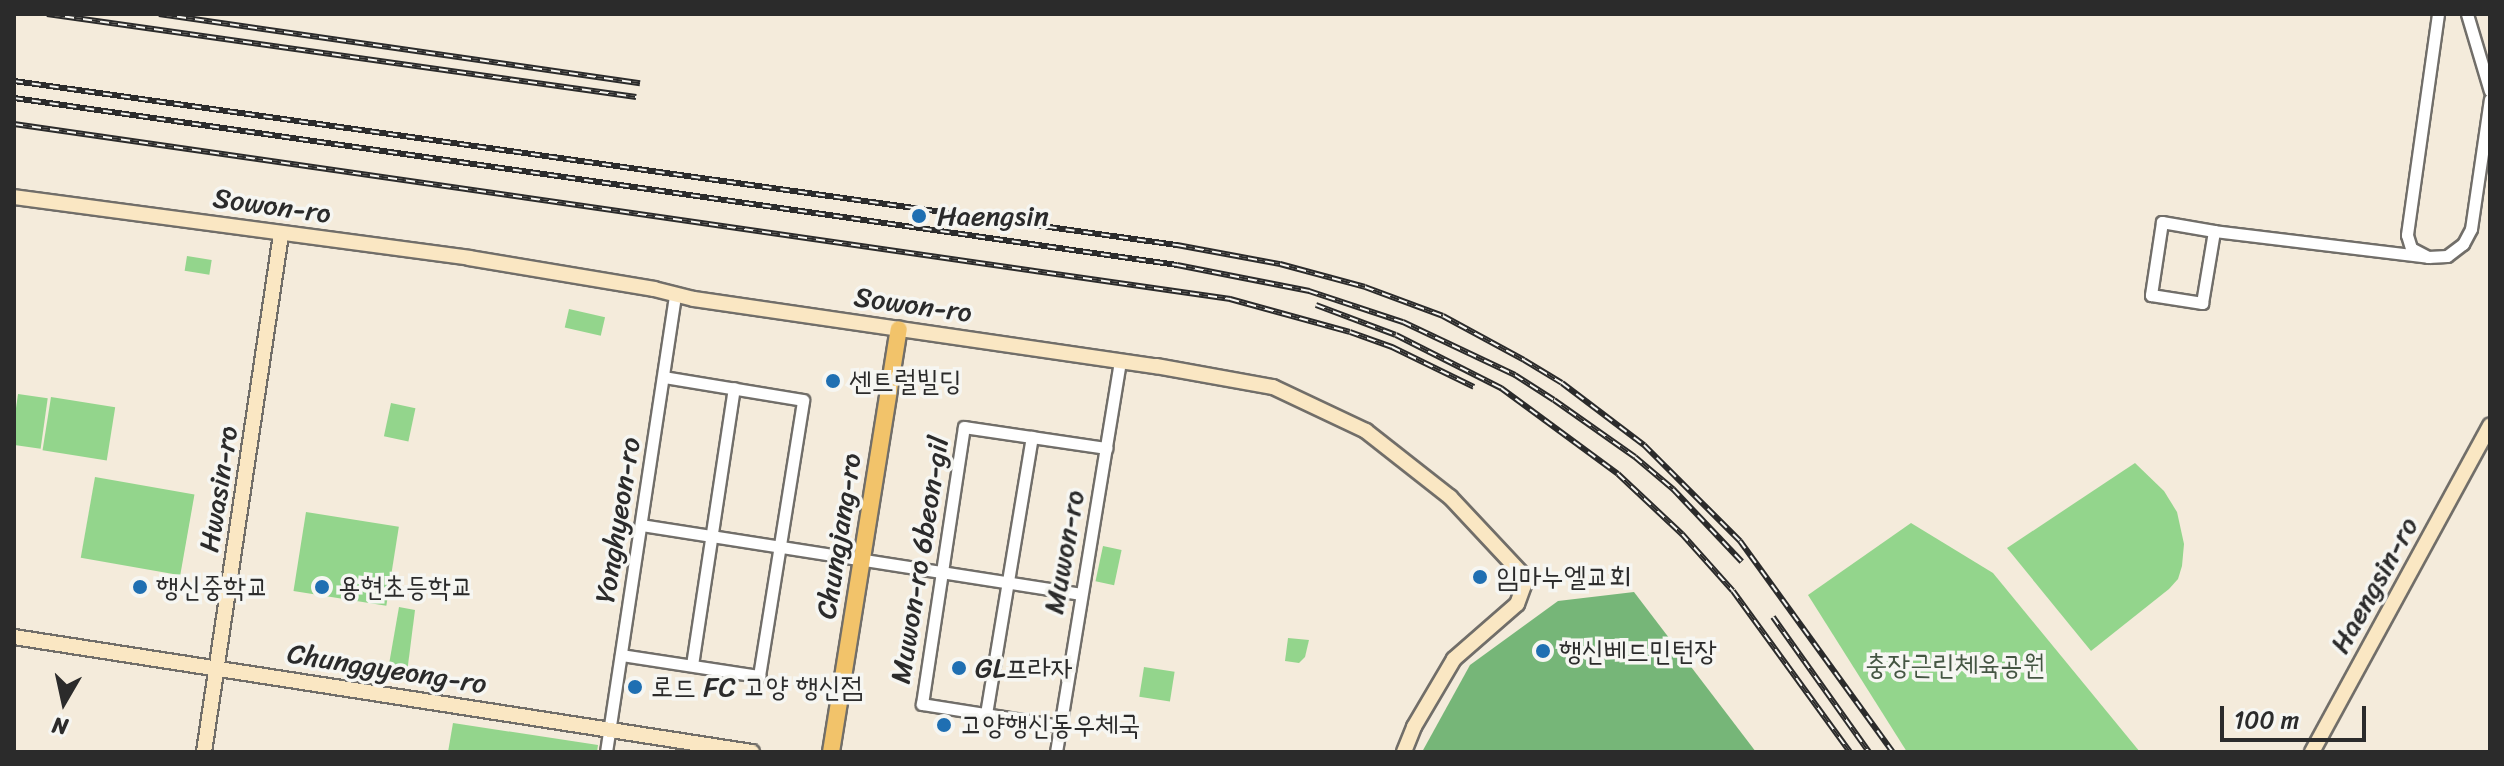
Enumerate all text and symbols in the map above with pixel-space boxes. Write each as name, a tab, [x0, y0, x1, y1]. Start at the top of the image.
street label: Sowon-ro	[211, 181, 333, 231]
place label: Haengsin	[937, 199, 1049, 233]
marker: Haengsin	[908, 205, 930, 227]
street label: Sowon-ro	[852, 280, 974, 330]
place label: 센트럴빌딩	[849, 364, 962, 398]
marker: 센트럴빌딩	[824, 372, 842, 390]
street label: Hwasin-ro	[192, 423, 246, 555]
street label: Muwon-ro 6beon-gil	[884, 434, 956, 686]
street label: Yonghyeon-ro	[588, 435, 648, 605]
street label: Chungjang-ro	[809, 451, 869, 621]
street label: Muwon-ro	[1037, 488, 1091, 616]
street label: Haengsin-ro	[2323, 511, 2425, 659]
place label: 임마누엘교회	[1496, 560, 1631, 594]
marker: 임마누엘교회	[1471, 568, 1489, 586]
place label: 행신중학교	[156, 570, 269, 604]
place label: 용현초등학교	[338, 570, 473, 604]
marker: 행신중학교	[131, 578, 149, 596]
marker: 용현초등학교	[313, 578, 331, 596]
place label: 행신베드민턴장	[1559, 634, 1717, 668]
street label: Chunggyeong-ro	[285, 637, 489, 701]
marker: 행신베드민턴장	[1534, 642, 1552, 660]
park label: 충장근린체육공원	[1865, 648, 2045, 682]
place label: GL프라자	[975, 651, 1073, 685]
marker: GL프라자	[950, 659, 968, 677]
north arrow	[24, 662, 104, 742]
place label: 로드 FC 고양 행신점	[651, 670, 863, 704]
marker: 로드 FC 고양 행신점	[626, 678, 644, 696]
scale bar	[2224, 690, 2370, 740]
text: 100 m	[2234, 699, 2299, 741]
text: N	[50, 706, 71, 747]
place label: 고양행신동우체국	[960, 708, 1140, 742]
marker: 고양행신동우체국	[935, 716, 953, 734]

